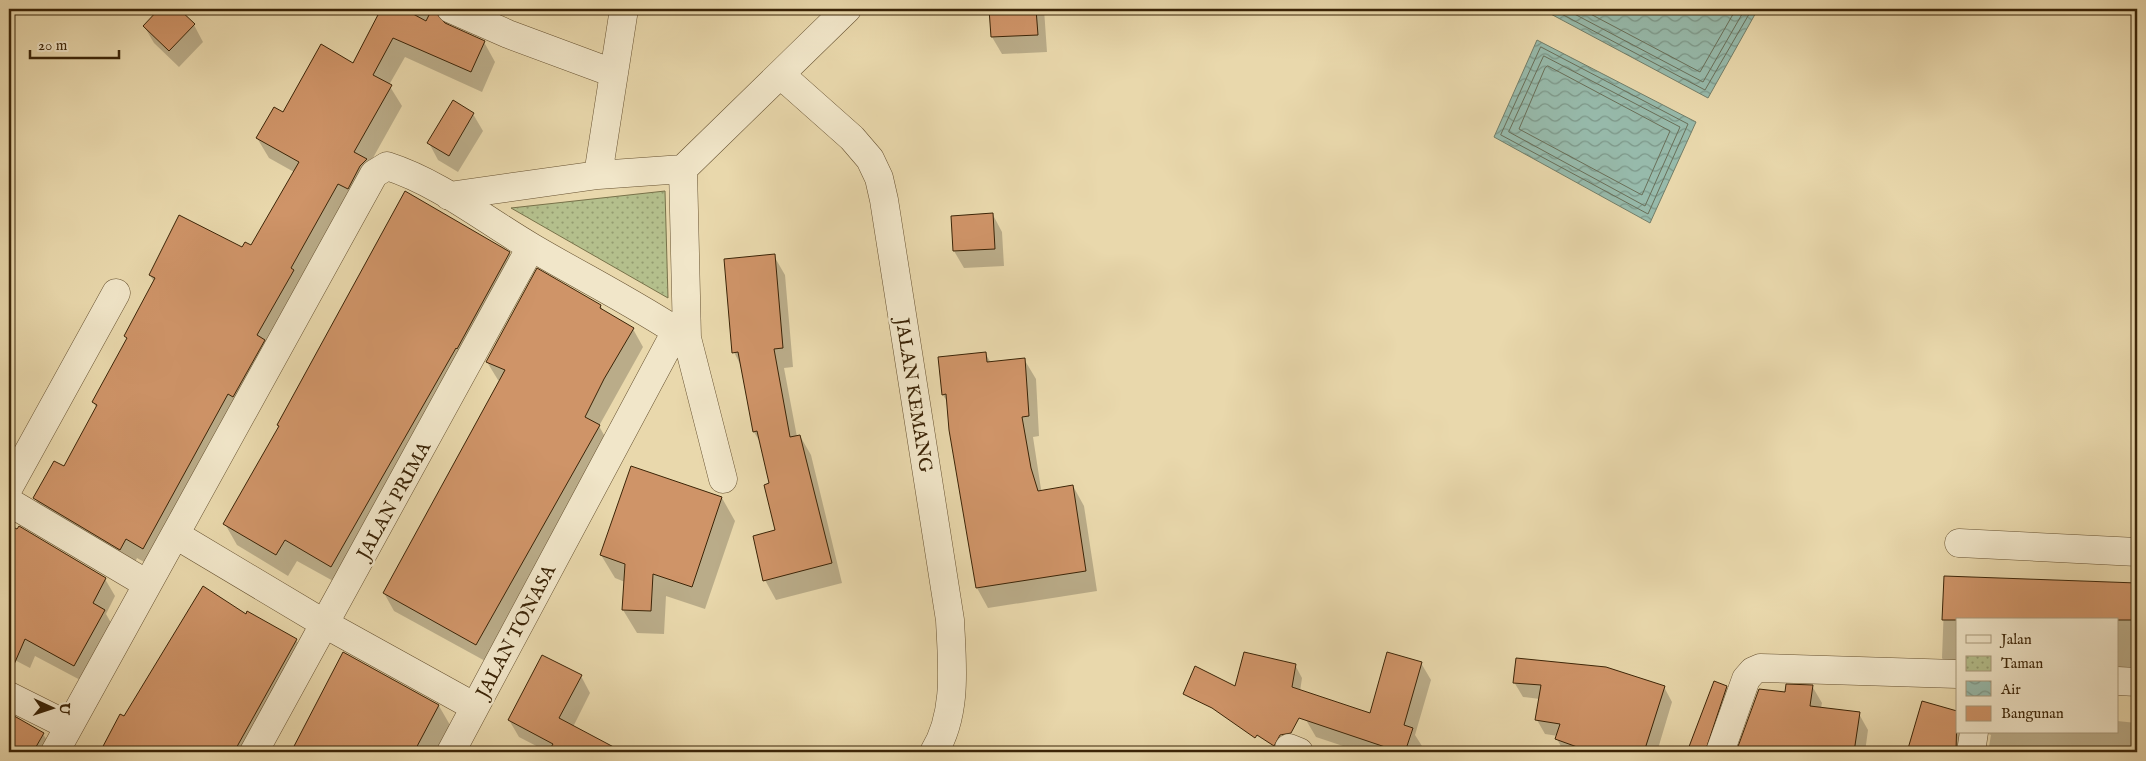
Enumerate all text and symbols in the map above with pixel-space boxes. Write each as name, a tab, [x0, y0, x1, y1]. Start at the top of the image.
scale bar	[30, 28, 119, 60]
text: 20 m	[38, 36, 68, 55]
street label: JALAN KEMANG	[889, 314, 937, 474]
street label: JALAN PRIMA	[351, 437, 438, 566]
street label: JALAN TONASA	[471, 560, 563, 705]
legend	[1956, 618, 2118, 734]
text: Jalan	[1999, 630, 2032, 649]
text: Taman	[2001, 654, 2043, 673]
text: Air	[2000, 680, 2021, 699]
north arrow	[28, 684, 78, 734]
text: U	[55, 701, 73, 716]
text: Bangunan	[2001, 704, 2064, 723]

